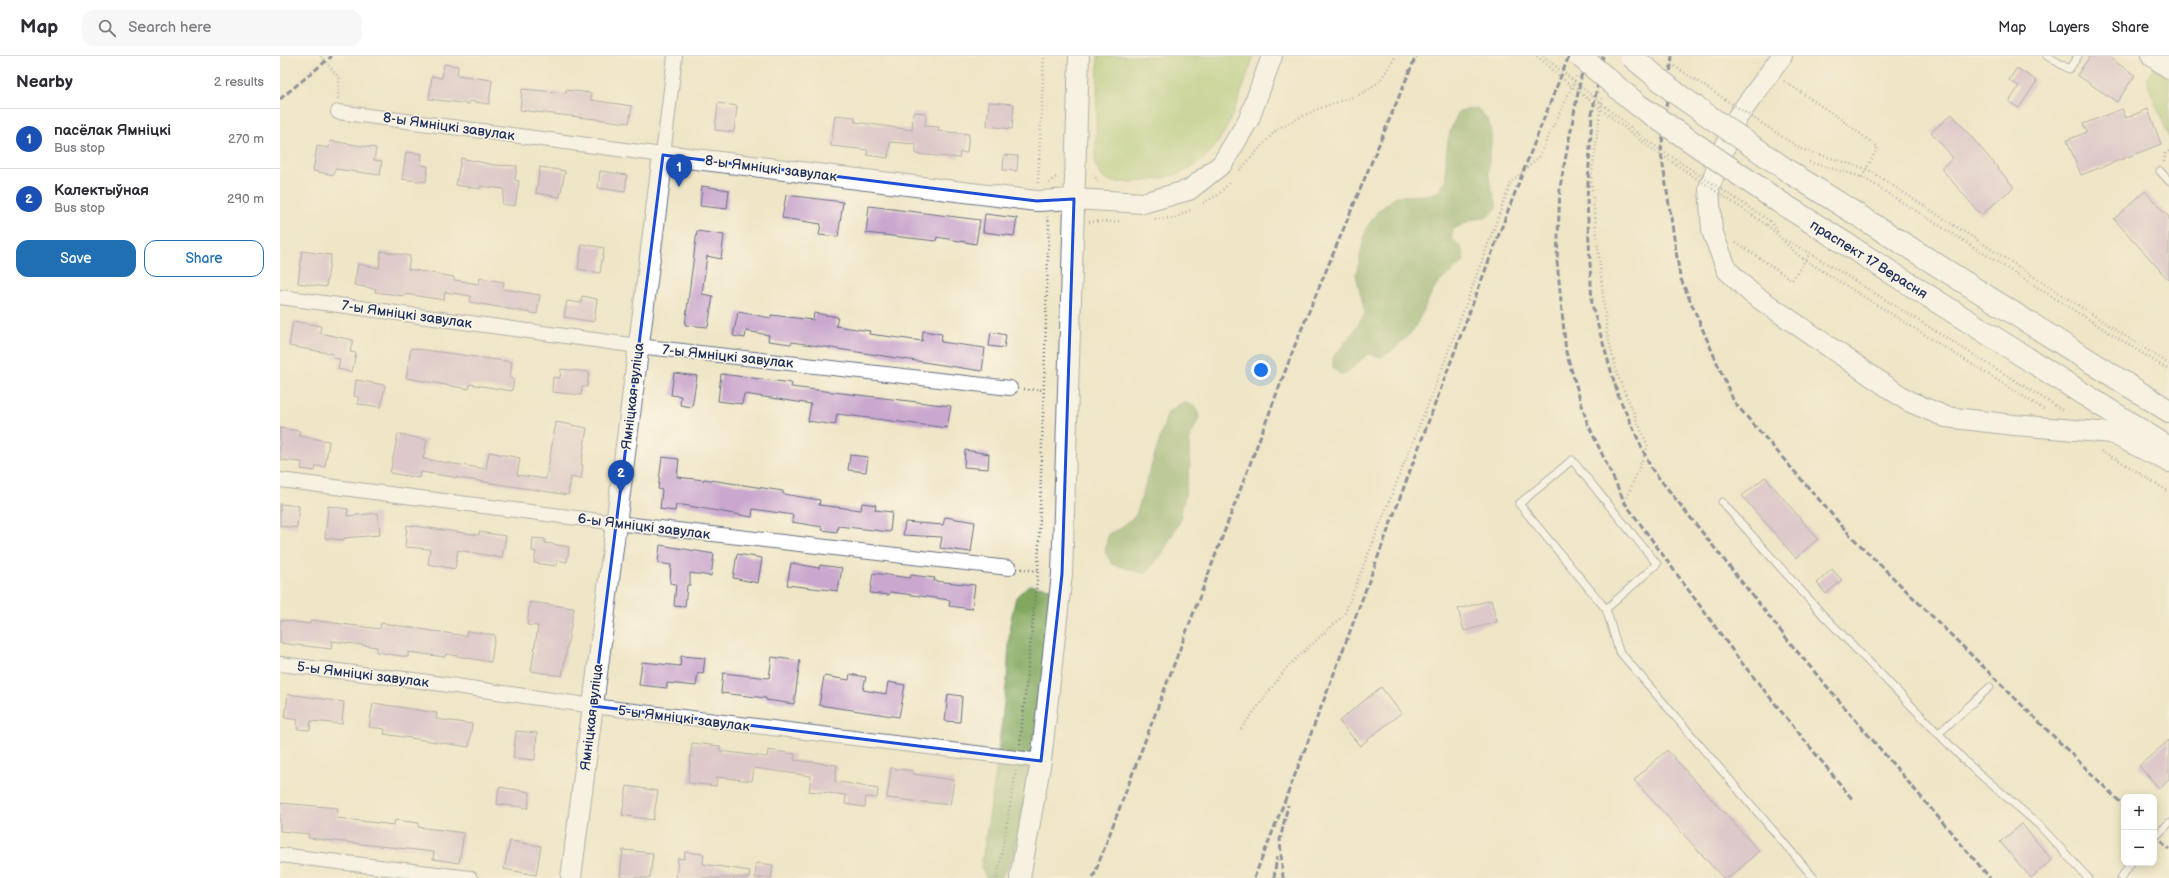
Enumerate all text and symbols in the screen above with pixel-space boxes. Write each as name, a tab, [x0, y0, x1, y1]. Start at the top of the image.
search box	[82, 10, 362, 46]
text: Map	[20, 16, 58, 39]
icon: search	[96, 17, 118, 39]
text: Search here	[128, 18, 211, 37]
text: Map	[1998, 19, 2026, 36]
text: Layers	[2048, 19, 2090, 36]
text: Share	[2112, 19, 2149, 36]
text: Nearby	[16, 72, 73, 92]
text: 2 results	[214, 74, 264, 90]
street label: 8-ы Ямніцкі завулак	[382, 109, 516, 144]
text: пасёлак Ямніцкі	[54, 121, 171, 140]
text: 1	[26, 131, 32, 147]
text: 270 m	[228, 131, 264, 147]
text: Bus stop	[54, 140, 105, 156]
street label: 8-ы Ямніцкі завулак	[704, 152, 838, 185]
pin: 1	[666, 154, 692, 187]
text: Калектыўная	[54, 181, 149, 200]
text: 2	[25, 191, 33, 207]
text: 290 m	[227, 191, 264, 207]
text: Bus stop	[54, 200, 105, 216]
street label: праспект 17 Верасня	[1807, 216, 1931, 303]
button: Save	[16, 240, 136, 277]
button: Share	[144, 240, 264, 277]
street label: 7-ы Ямніцкі завулак	[341, 297, 474, 332]
street label: Ямніцкая вуліца	[618, 341, 648, 450]
street label: 7-ы Ямніцкі завулак	[662, 341, 795, 372]
your location	[1251, 360, 1271, 380]
pin: 2	[608, 460, 634, 493]
street label: 6-ы Ямніцкі завулак	[577, 510, 712, 543]
street label: 5-ы Ямніцкі завулак	[296, 658, 430, 691]
street label: Ямніцкая вуліца	[577, 662, 607, 771]
street label: 5-ы Ямніцкі завулак	[617, 702, 751, 735]
map controls	[2121, 794, 2157, 866]
button: +	[2121, 794, 2157, 830]
button: −	[2121, 830, 2157, 866]

